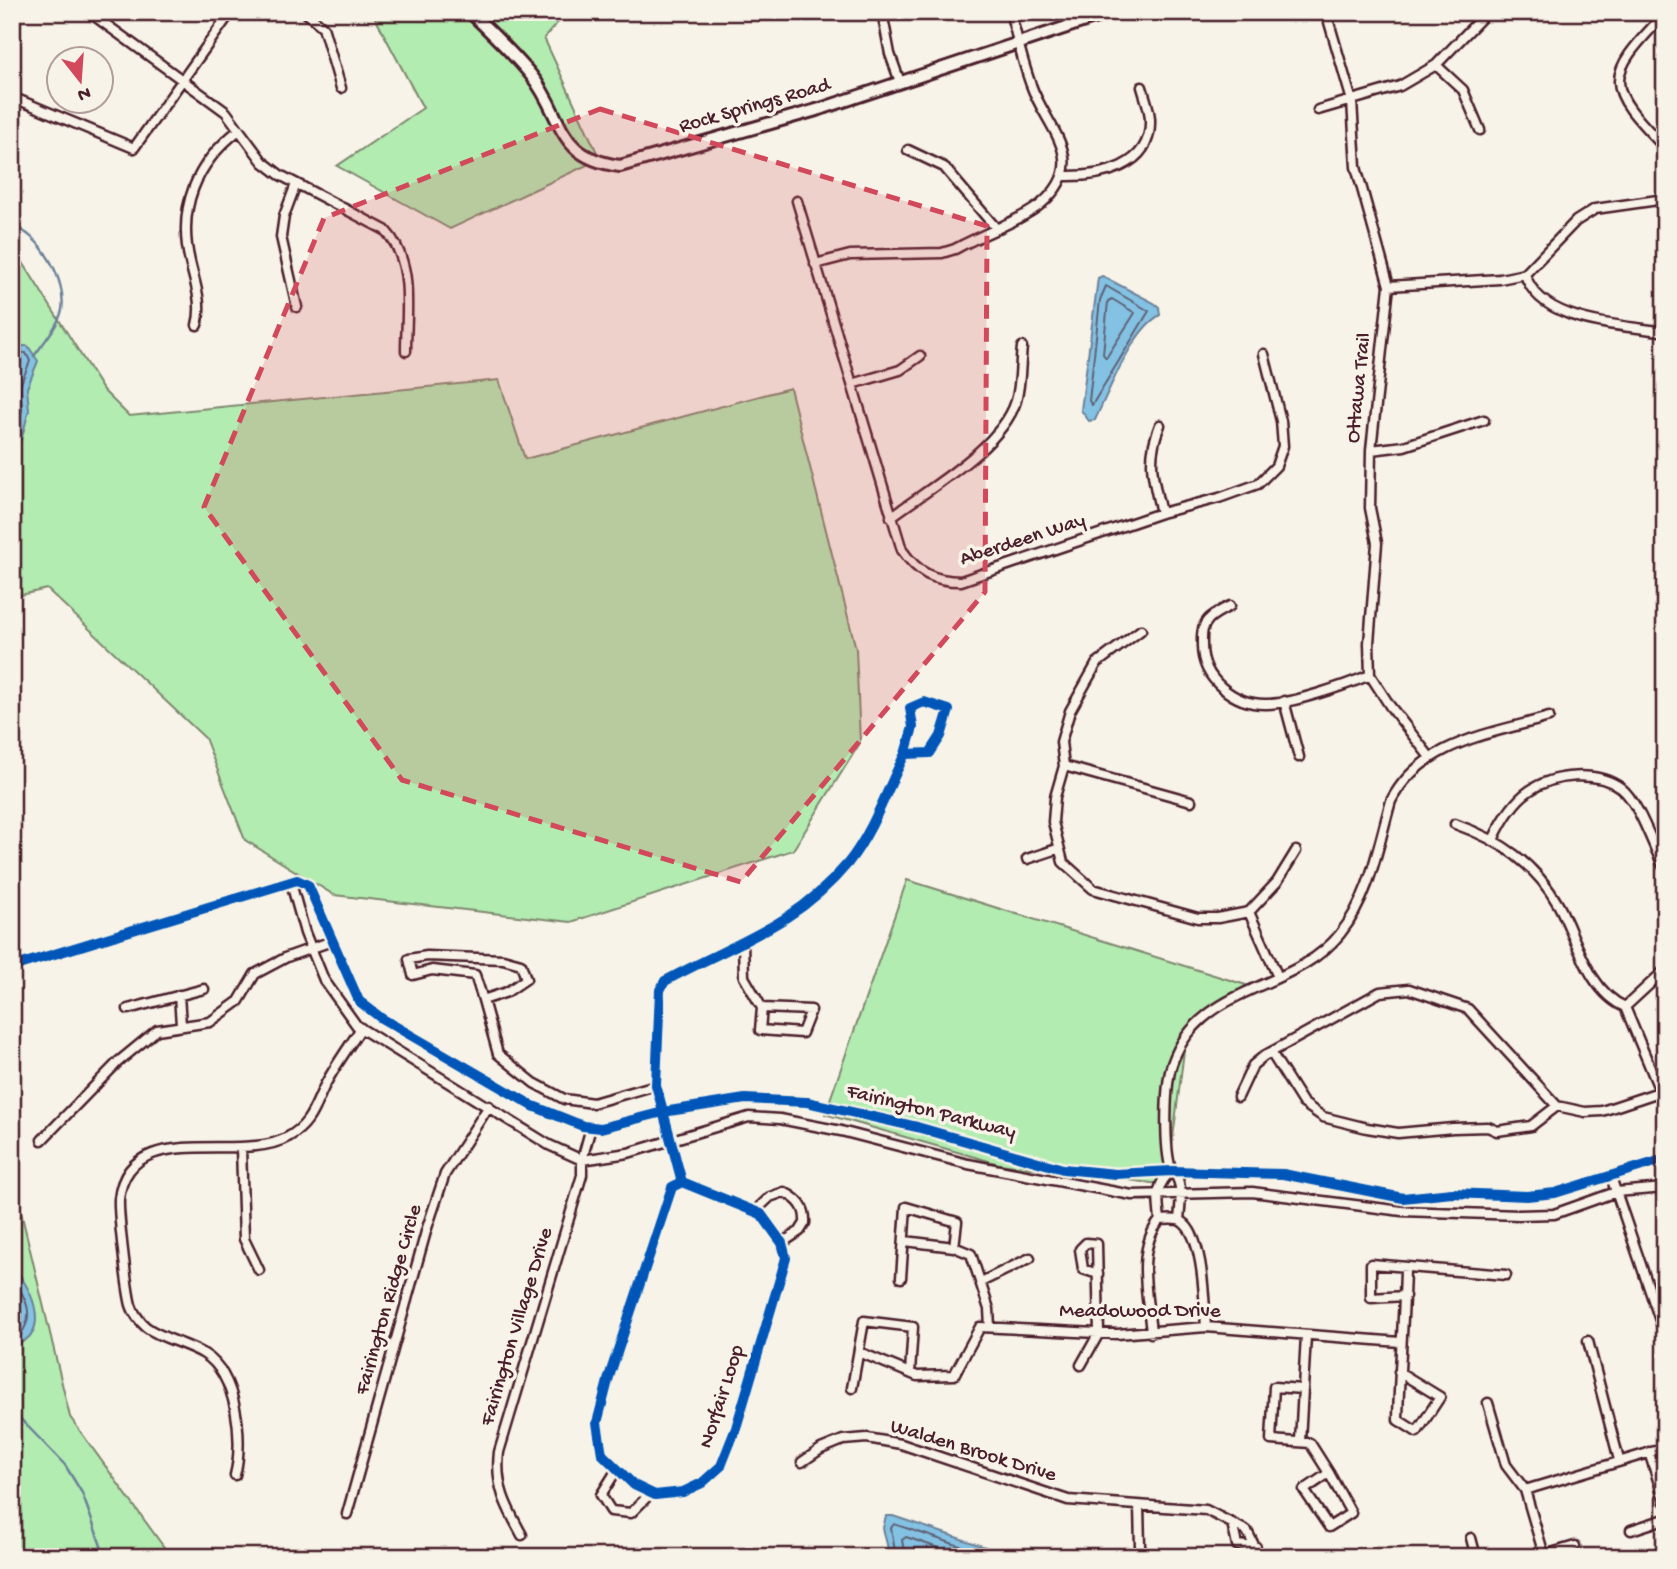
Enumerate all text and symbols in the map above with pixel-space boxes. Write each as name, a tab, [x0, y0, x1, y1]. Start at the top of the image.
north arrow	[46, 46, 116, 116]
street label: Rock Springs Road	[677, 73, 835, 141]
text: N	[75, 80, 93, 106]
street label: Ottawa Trail	[1342, 332, 1378, 444]
street label: Aberdeen Way	[957, 509, 1089, 573]
street label: Fairington Parkway	[843, 1080, 1018, 1146]
street label: Fairington Ridge Circle	[351, 1201, 429, 1399]
street label: Fairington Village Drive	[476, 1224, 560, 1430]
street label: Meadowood Drive	[1059, 1300, 1222, 1325]
street label: Norfair Loop	[695, 1342, 752, 1452]
street label: Walden Brook Drive	[887, 1415, 1060, 1489]

